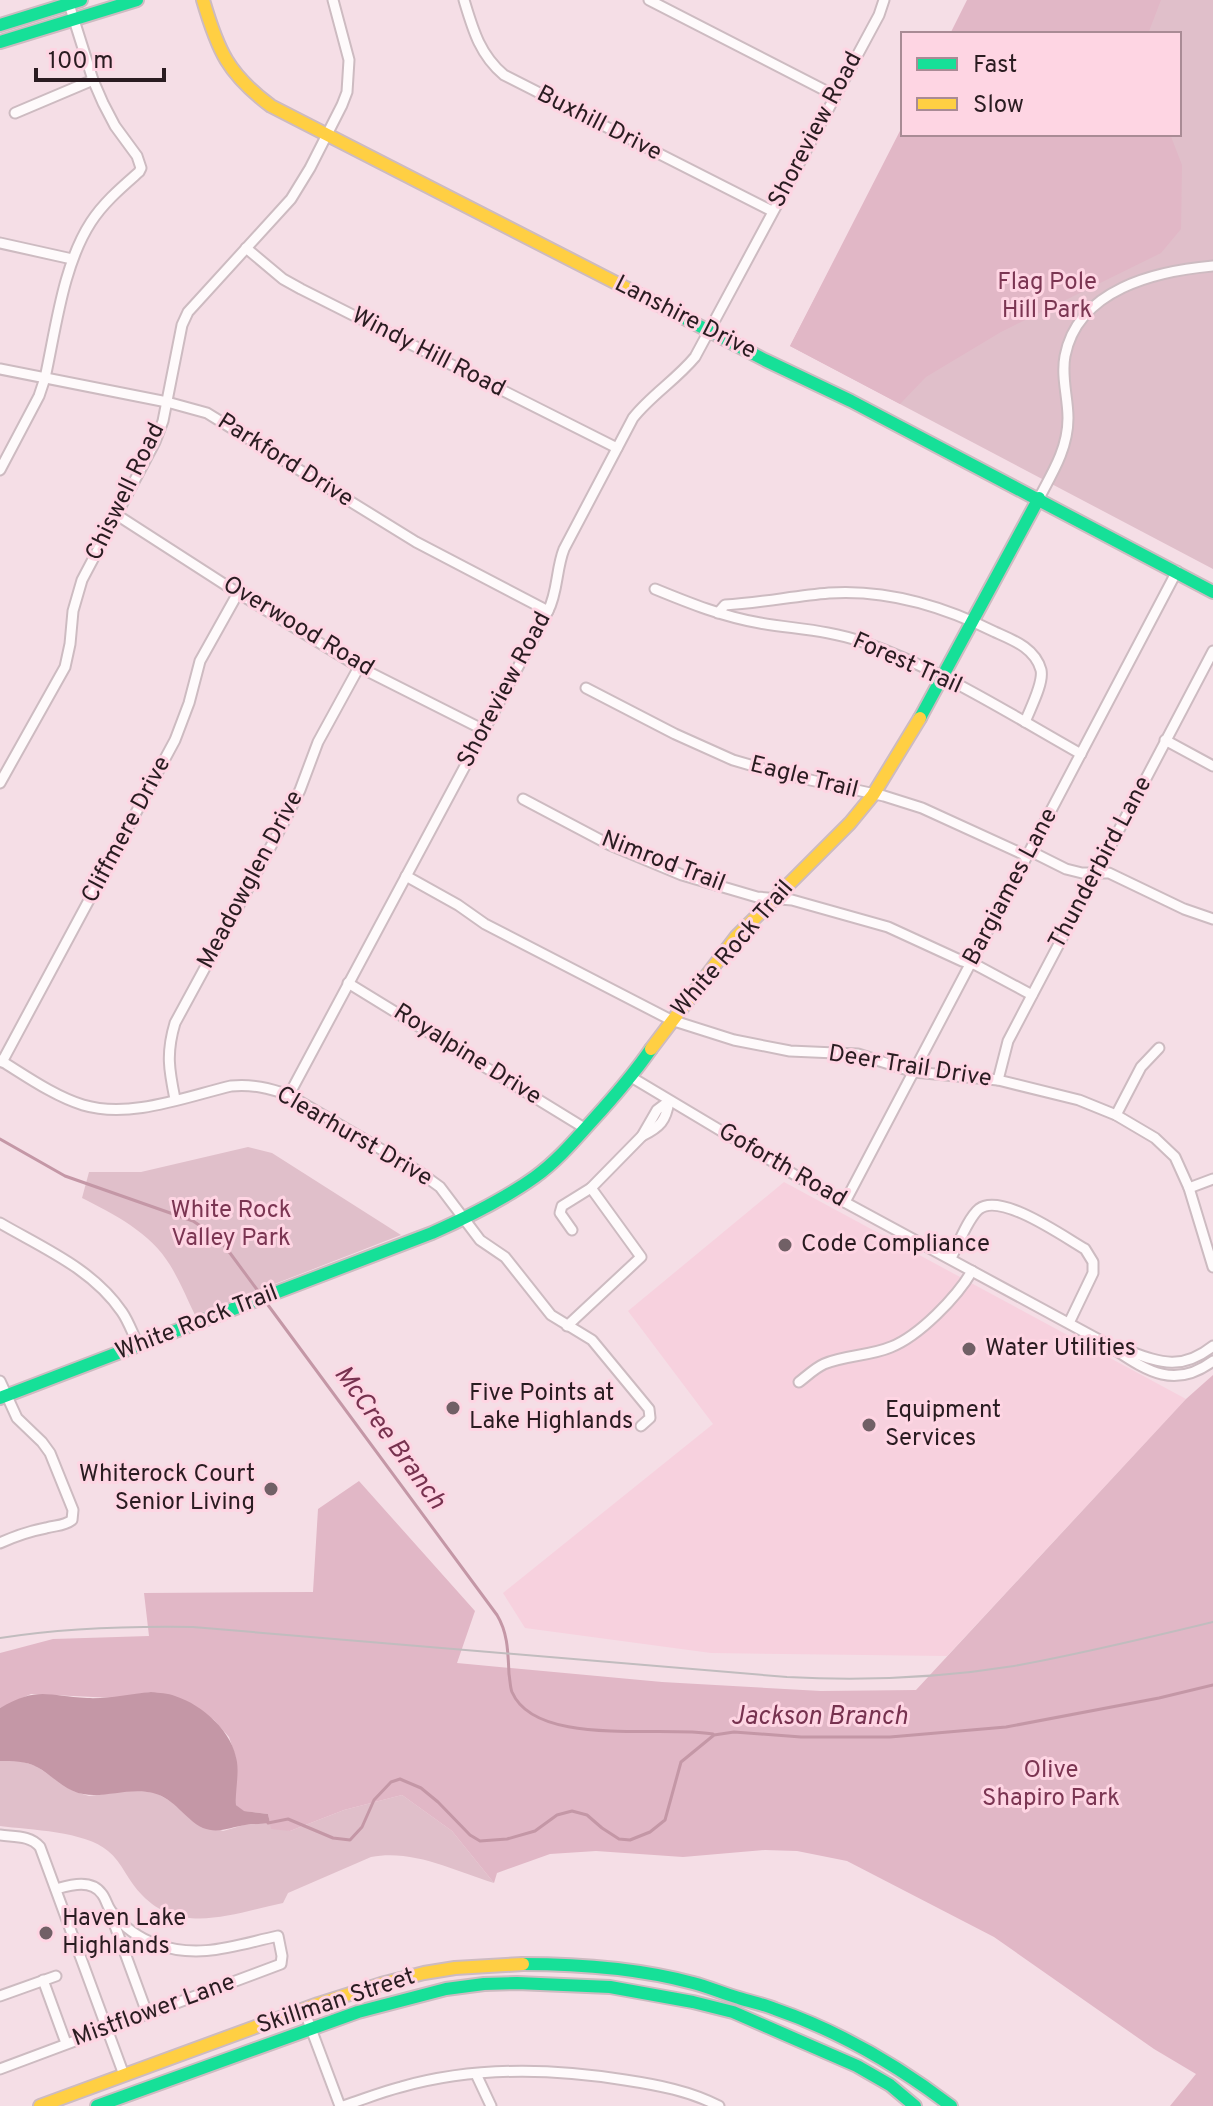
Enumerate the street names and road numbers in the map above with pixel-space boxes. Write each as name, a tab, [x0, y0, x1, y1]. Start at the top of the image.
street label: Shoreview Road	[762, 47, 870, 213]
street label: Buxhill Drive	[531, 80, 667, 168]
street label: Lanshire Drive	[609, 269, 761, 367]
street label: Windy Hill Road	[346, 301, 510, 405]
street label: Parkford Drive	[211, 407, 359, 515]
street label: Chiswell Road	[80, 418, 172, 566]
street label: Overwood Road	[217, 570, 379, 684]
street label: Shoreview Road	[451, 607, 559, 773]
street label: Forest Trail	[848, 627, 966, 701]
street label: Eagle Trail	[747, 750, 861, 806]
street label: Cliffmere Drive	[76, 751, 178, 909]
street label: Thunderbird Lane	[1043, 771, 1159, 955]
street label: Meadowglen Drive	[191, 786, 311, 974]
street label: Bargiames Lane	[957, 803, 1065, 971]
street label: Nimrod Trail	[597, 825, 729, 899]
street label: White Rock Trail	[665, 874, 801, 1024]
street label: Royalpine Drive	[388, 998, 546, 1112]
street label: Deer Trail Drive	[826, 1039, 994, 1095]
street label: Clearhurst Drive	[270, 1080, 438, 1194]
street label: Goforth Road	[712, 1117, 852, 1215]
street label: White Rock Trail	[112, 1278, 282, 1368]
street label: Skillman Street	[253, 1962, 419, 2042]
street label: Mistflower Lane	[69, 1968, 239, 2054]

